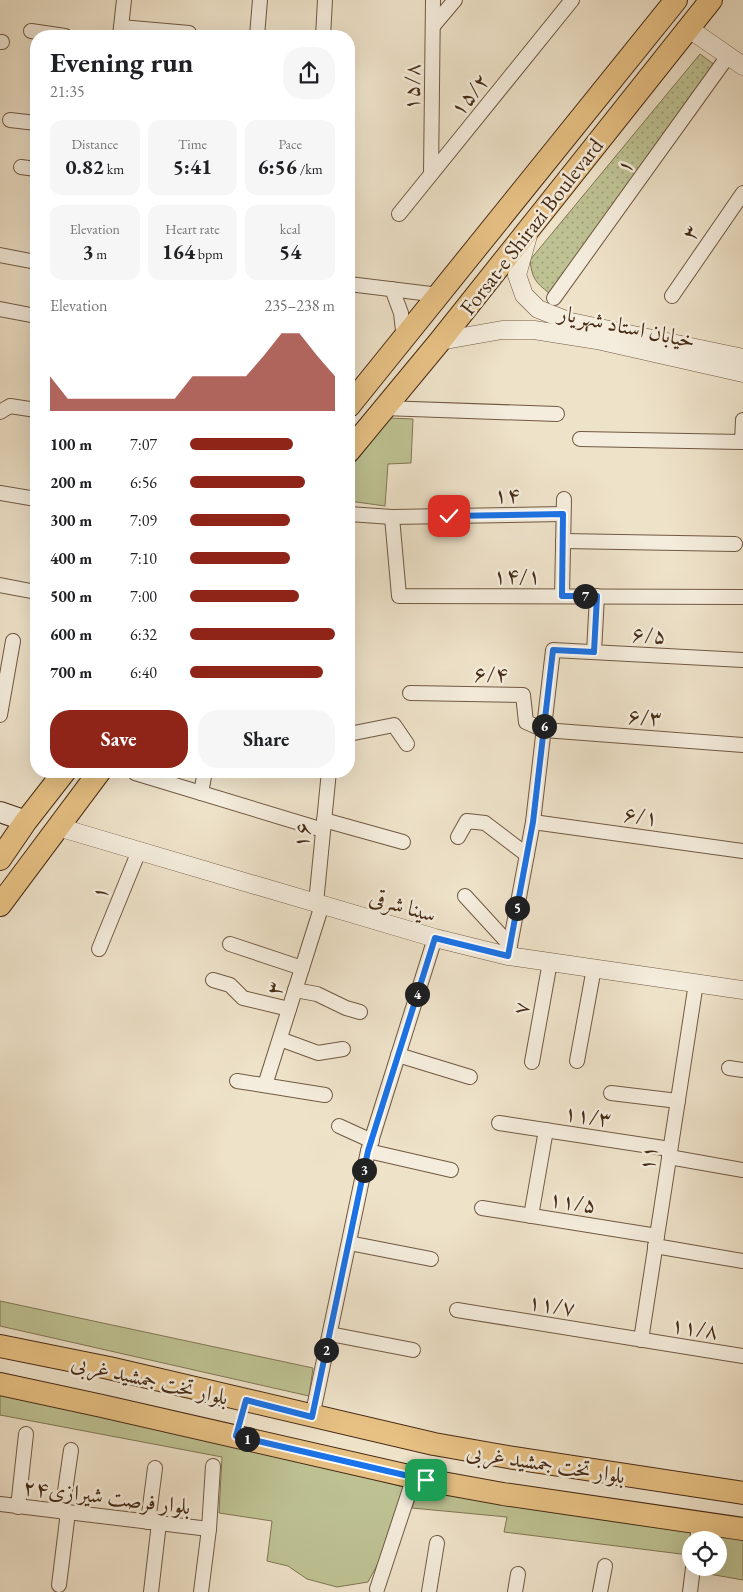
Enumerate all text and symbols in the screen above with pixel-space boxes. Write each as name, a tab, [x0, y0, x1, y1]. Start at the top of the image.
text: Evening run	[50, 44, 193, 80]
button: share	[283, 47, 335, 99]
street label: ۱۵/۸	[397, 63, 426, 111]
street label: ۱۵/۲	[443, 67, 496, 122]
text: 21:35	[50, 81, 85, 102]
street label: Forsat-e Shirazi Boulevard	[453, 131, 610, 321]
text: Distance	[71, 135, 118, 153]
text: Time	[178, 135, 207, 153]
text: Pace	[278, 135, 302, 153]
street label: ۱	[609, 152, 640, 179]
text: 0.82	[65, 153, 104, 180]
text: 5:41	[173, 153, 212, 180]
text: 6:56	[258, 153, 297, 180]
text: km	[104, 160, 124, 178]
text: /km	[297, 160, 323, 178]
street label: ۳	[675, 219, 706, 246]
text: Elevation	[70, 220, 120, 238]
text: Heart rate	[165, 220, 220, 238]
text: kcal	[280, 220, 301, 238]
text: 3	[82, 238, 94, 265]
text: 164	[162, 238, 195, 265]
text: 54	[279, 238, 301, 265]
text: m	[94, 245, 107, 263]
text: bpm	[195, 245, 223, 263]
text: Elevation	[50, 295, 108, 316]
text: 235–238 m	[264, 295, 335, 316]
street label: خیابان استاد شهریار	[554, 297, 698, 355]
text: 100 m	[50, 434, 92, 455]
text: 7:07	[130, 434, 157, 455]
text: 200 m	[50, 472, 92, 493]
text: 6:56	[130, 472, 157, 493]
street label: ۱۴	[494, 480, 520, 509]
pin	[428, 495, 470, 537]
icon: check	[435, 502, 463, 530]
text: 300 m	[50, 510, 92, 531]
text: 7:09	[130, 510, 157, 531]
text: 400 m	[50, 548, 92, 569]
text: 7:10	[130, 548, 157, 569]
street label: ۱۴/۱	[493, 561, 541, 590]
pin: 7	[572, 584, 598, 608]
text: 500 m	[50, 586, 92, 607]
text: 7:00	[130, 586, 157, 607]
text: 7	[582, 587, 589, 605]
street label: ۶/۵	[631, 619, 667, 650]
text: 600 m	[50, 624, 92, 645]
text: 6:32	[130, 624, 157, 645]
street label: ۶/۴	[473, 659, 509, 688]
text: 700 m	[50, 662, 92, 683]
text: 6:40	[130, 662, 157, 683]
street label: ۶/۳	[627, 701, 663, 732]
button: Save	[50, 710, 188, 768]
button: Share	[198, 710, 335, 768]
pin: 6	[532, 714, 556, 738]
text: 6	[541, 717, 548, 735]
street label: ۶/۱	[622, 799, 660, 832]
street label: ۱۶	[286, 821, 317, 849]
street label: ۱	[84, 881, 115, 904]
street label: سینا شرقی	[366, 882, 440, 929]
pin: 5	[504, 896, 530, 920]
text: 5	[514, 899, 521, 917]
street label: ۳	[259, 978, 290, 999]
pin: 4	[404, 982, 430, 1006]
text: 4	[414, 985, 421, 1003]
street label: ۷	[505, 999, 536, 1017]
street label: ۱۱/۳	[562, 1097, 614, 1134]
street label: ۱۱	[631, 1143, 664, 1173]
pin: 3	[352, 1158, 376, 1182]
text: 3	[361, 1161, 368, 1179]
street label: ۱۱/۵	[547, 1183, 599, 1220]
street label: ۱۱/۷	[526, 1286, 578, 1323]
street label: ۱۱/۸	[669, 1309, 721, 1346]
pin: 2	[314, 1338, 338, 1362]
text: 2	[323, 1341, 330, 1359]
street label: بلوار تخت جمشید غربی	[68, 1347, 231, 1414]
pin: 1	[234, 1426, 260, 1452]
text: 1	[244, 1430, 251, 1448]
street label: بلوار تخت جمشید غربی	[464, 1437, 627, 1492]
pin	[405, 1459, 447, 1501]
icon: arrive	[412, 1466, 440, 1494]
street label: بلوار فرصت شیرازی۲۴	[21, 1472, 192, 1521]
map controls	[682, 1531, 727, 1576]
button: locate	[682, 1531, 727, 1576]

